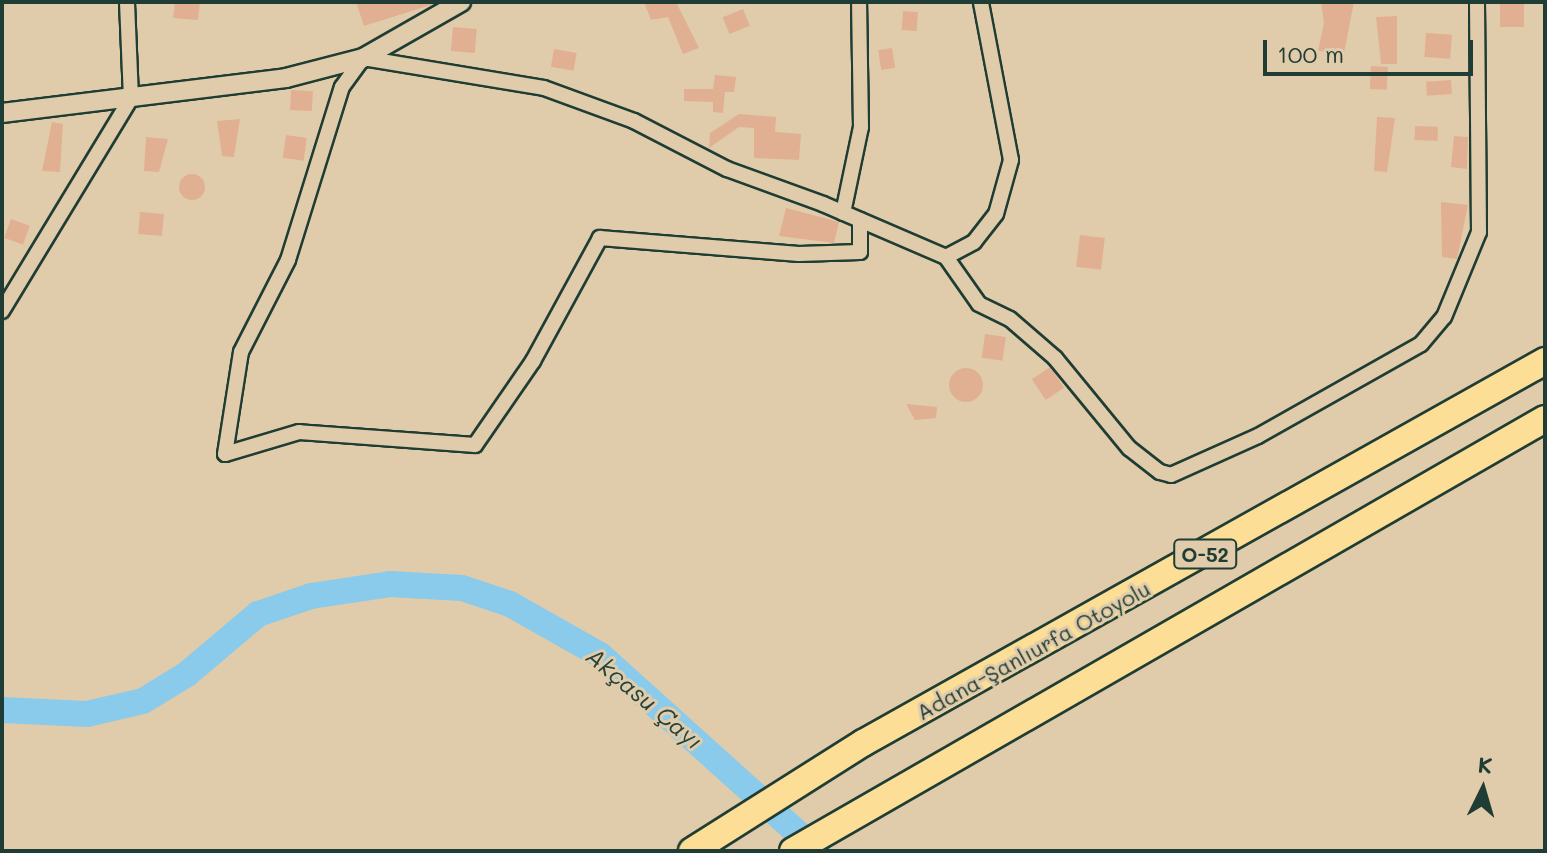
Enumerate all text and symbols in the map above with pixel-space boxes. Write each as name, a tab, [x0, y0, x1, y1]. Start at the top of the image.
scale bar	[1267, 24, 1477, 74]
text: 100 m	[1277, 38, 1344, 69]
road number: O-52	[1173, 538, 1237, 570]
street label: Adana-Şanlıurfa Otoyolu	[911, 575, 1155, 725]
water label: Akçasu Çayı	[581, 641, 709, 755]
north arrow	[1443, 749, 1523, 829]
text: K	[1477, 750, 1494, 780]

